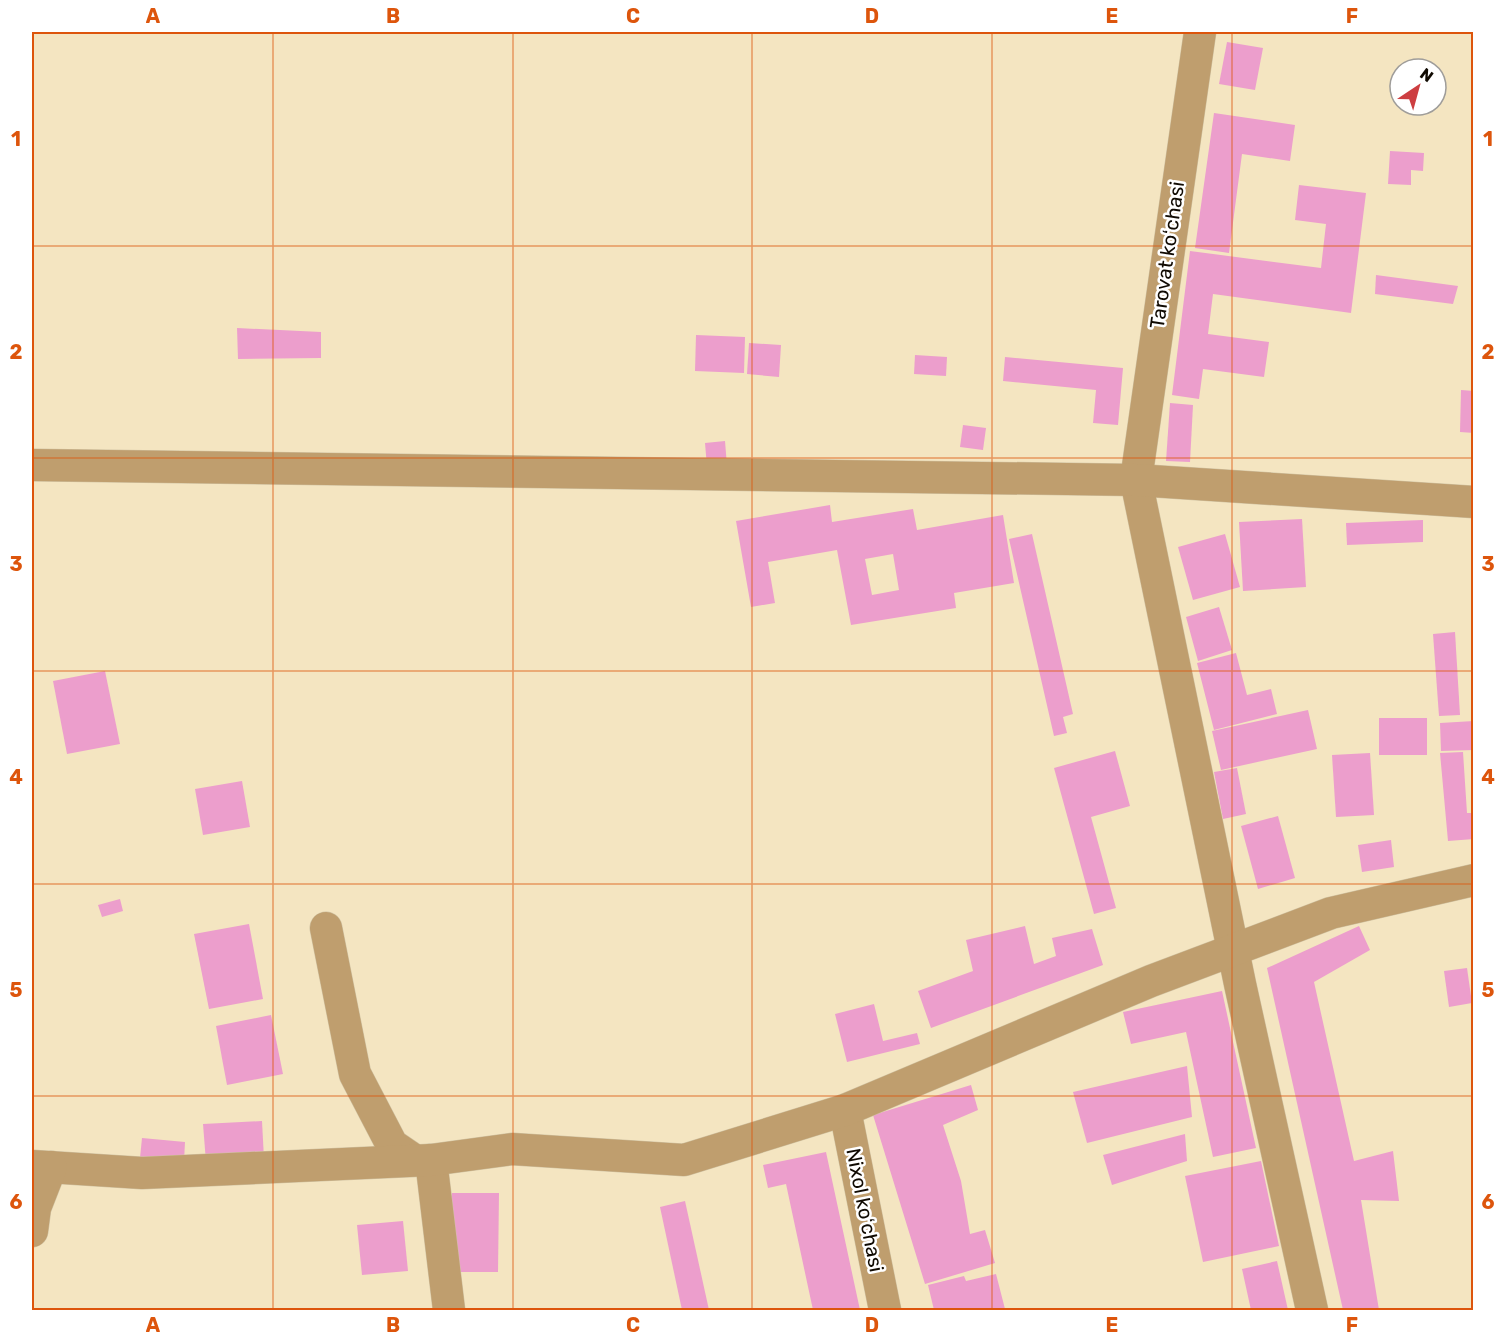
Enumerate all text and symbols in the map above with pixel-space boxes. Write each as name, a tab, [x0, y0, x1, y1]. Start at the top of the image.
text: A	[146, 4, 161, 28]
text: B	[386, 4, 400, 28]
text: C	[626, 4, 640, 28]
text: D	[865, 4, 879, 28]
text: E	[1106, 4, 1118, 28]
text: F	[1346, 4, 1358, 28]
north arrow	[1388, 57, 1448, 117]
text: N	[1416, 64, 1437, 86]
text: 1	[11, 127, 21, 151]
text: 1	[1483, 127, 1493, 151]
street label: Tarovat koʻchasi	[1145, 180, 1189, 330]
text: 2	[10, 340, 23, 364]
text: 2	[1482, 340, 1495, 364]
text: 3	[9, 552, 23, 576]
text: 3	[1481, 552, 1495, 576]
text: 4	[9, 765, 23, 789]
text: 4	[1481, 765, 1495, 789]
text: 5	[10, 978, 23, 1002]
text: 5	[1482, 978, 1495, 1002]
street label: Nixol koʻchasi	[841, 1146, 889, 1274]
text: 6	[9, 1190, 23, 1214]
text: 6	[1481, 1190, 1495, 1214]
text: A	[146, 1313, 161, 1337]
text: B	[386, 1313, 400, 1337]
text: C	[626, 1313, 640, 1337]
text: D	[865, 1313, 879, 1337]
text: E	[1106, 1313, 1118, 1337]
text: F	[1346, 1313, 1358, 1337]

